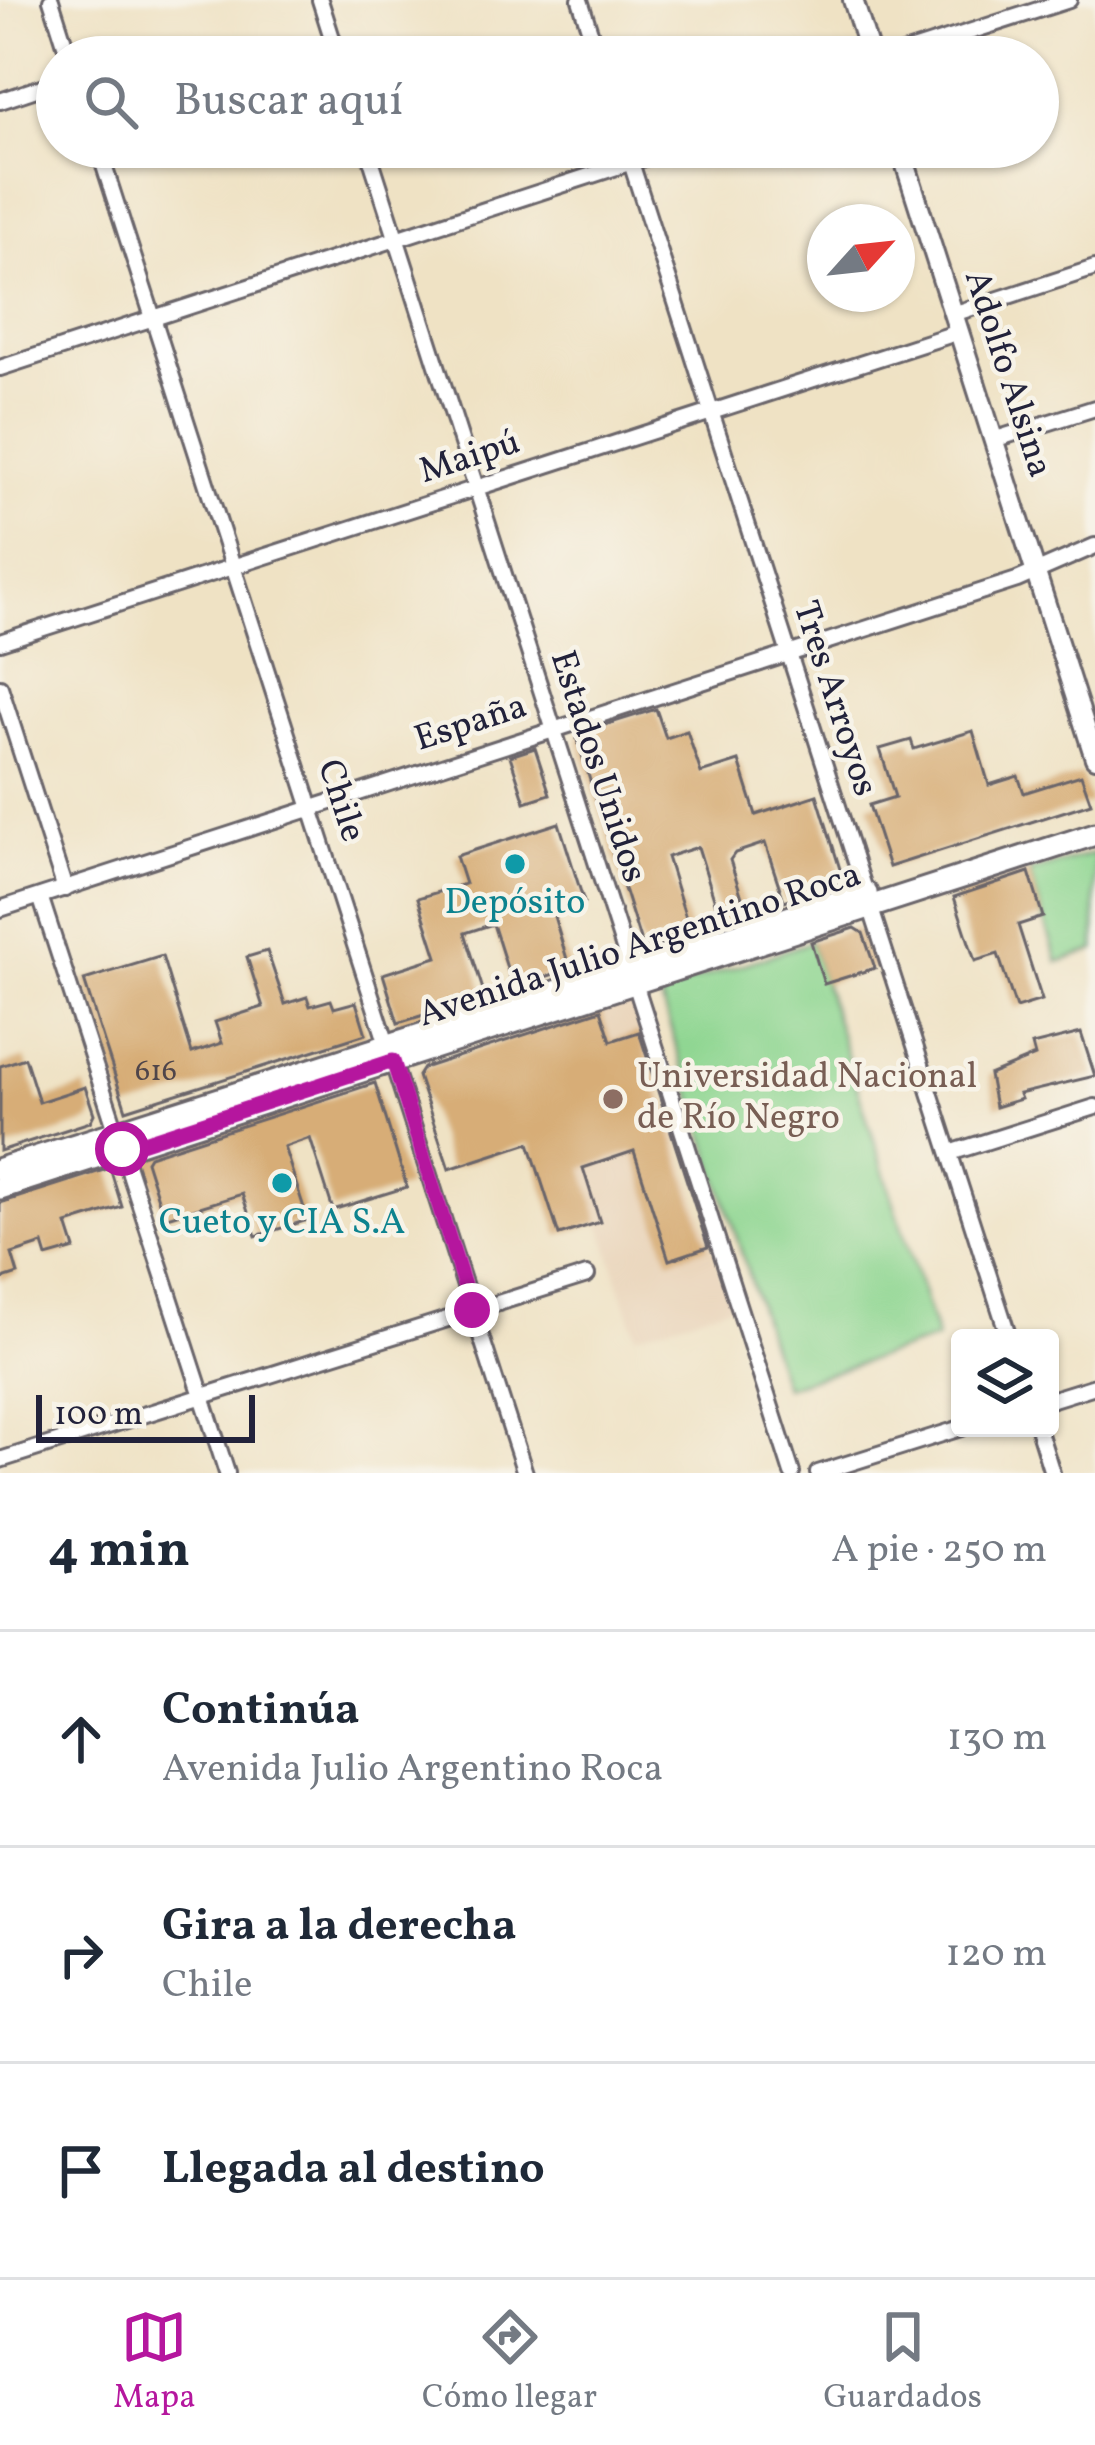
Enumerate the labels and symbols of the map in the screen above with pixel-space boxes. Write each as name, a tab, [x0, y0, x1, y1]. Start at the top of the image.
north arrow	[807, 204, 915, 312]
street label: Adolfo Alsina	[950, 264, 1064, 484]
street label: Maipú	[413, 418, 527, 498]
street label: Tres Arroyos	[779, 595, 889, 803]
street label: Estados Unidos	[536, 645, 658, 889]
street label: España	[409, 682, 533, 766]
street label: Chile	[303, 754, 377, 848]
street label: Avenida Julio Argentino Roca	[412, 851, 868, 1041]
marker: Depósito	[502, 851, 528, 877]
place label: Depósito	[445, 879, 585, 929]
house number: 616	[135, 1051, 177, 1093]
place label: Universidad Nacional de Río Negro	[637, 1053, 977, 1144]
marker: Universidad Nacional de Río Negro	[600, 1086, 626, 1112]
route start	[95, 1122, 149, 1176]
marker: Cueto y CIA S.A	[269, 1170, 295, 1196]
place label: Cueto y CIA S.A	[159, 1199, 405, 1249]
route end	[445, 1283, 499, 1337]
scale bar	[36, 1389, 255, 1442]

